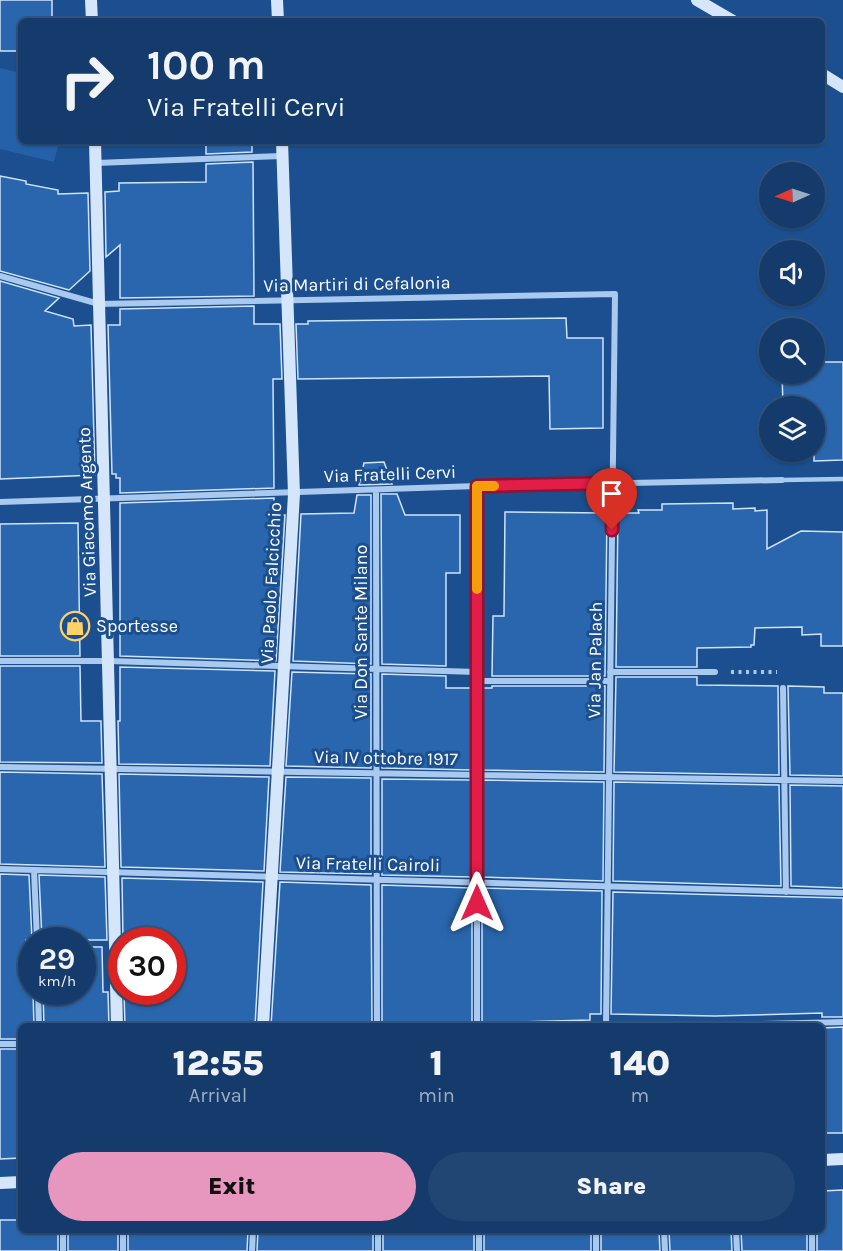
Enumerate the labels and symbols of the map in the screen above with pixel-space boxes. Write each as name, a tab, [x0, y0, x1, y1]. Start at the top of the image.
north arrow	[759, 162, 825, 228]
street label: Via Martiri di Cefalonia	[263, 271, 451, 297]
street label: Via Giacomo Argento	[73, 427, 101, 597]
street label: Via Fratelli Cervi	[323, 461, 457, 487]
pin	[586, 468, 637, 530]
street label: Via Paolo Falcicchio	[256, 502, 286, 664]
street label: Via Don Sante Milano	[350, 545, 372, 719]
street label: Via Jan Palach	[583, 601, 607, 719]
shop icon: Sportesse	[59, 610, 91, 642]
place label: Sportesse	[96, 615, 178, 637]
street label: Via IV ottobre 1917	[314, 746, 459, 770]
street label: Via Fratelli Cairoli	[296, 852, 440, 876]
position arrow	[445, 871, 509, 935]
speed limit sign: 30	[108, 927, 186, 1005]

